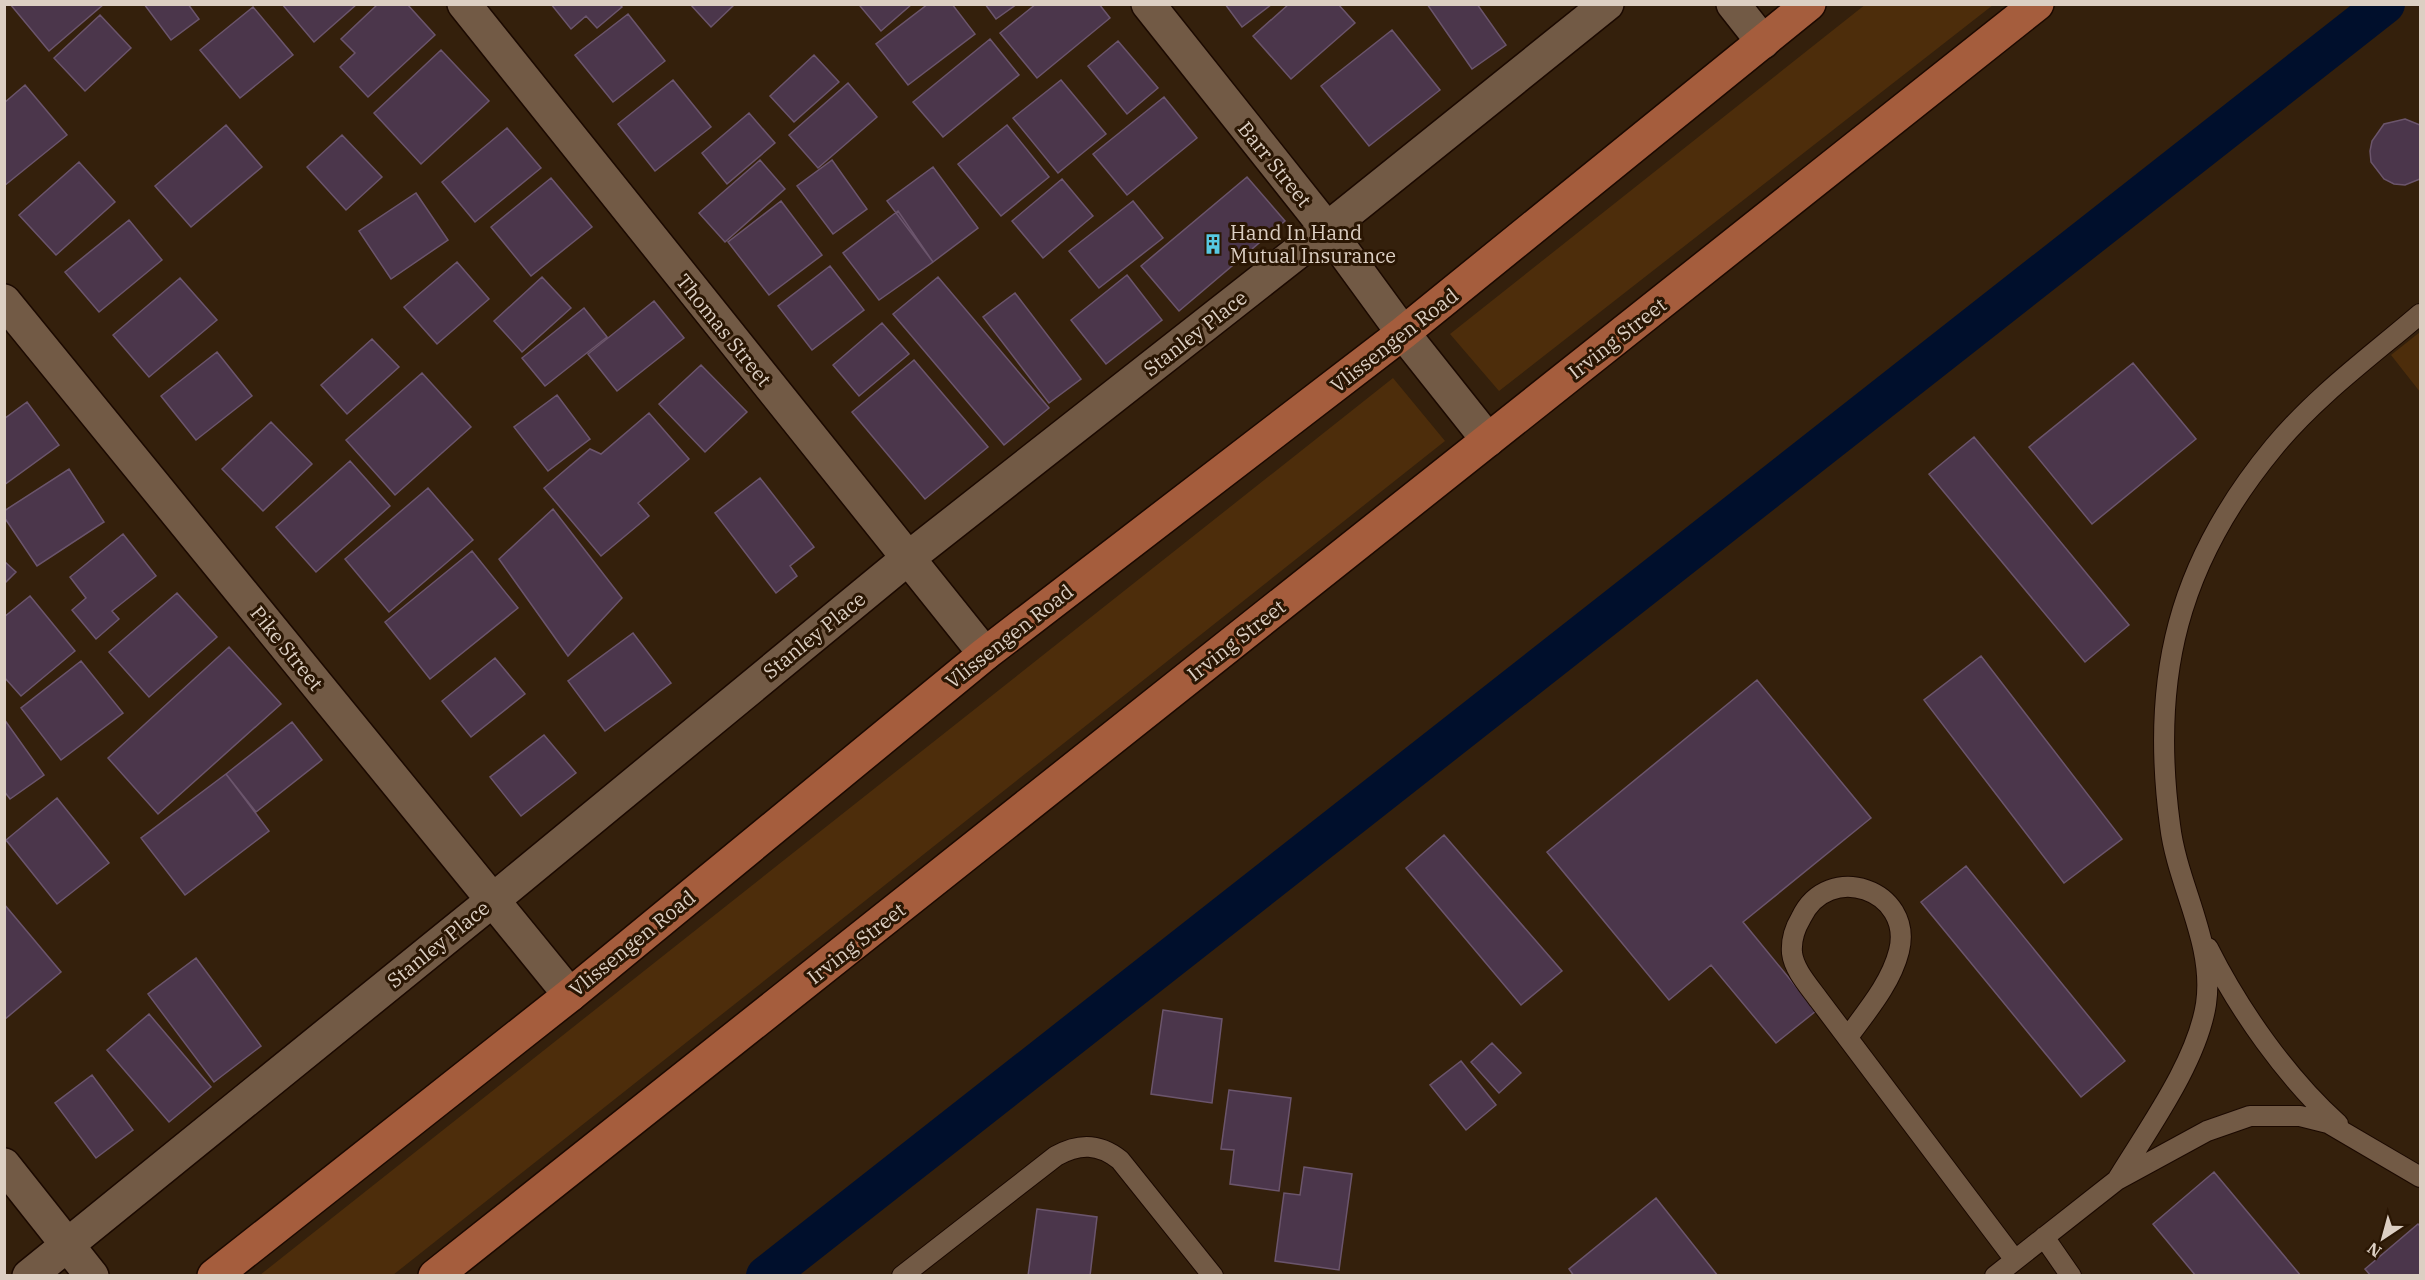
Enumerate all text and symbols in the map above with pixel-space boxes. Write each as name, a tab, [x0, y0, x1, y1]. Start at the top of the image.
street label: Barr Street	[1232, 116, 1318, 212]
place label: Hand In Hand Mutual Insurance	[1230, 219, 1396, 269]
building icon: Hand In Hand Mutual Insurance	[1201, 232, 1225, 256]
street label: Thomas Street	[670, 268, 778, 392]
street label: Vlissengen Road	[1325, 282, 1463, 398]
street label: Stanley Place	[1138, 284, 1252, 382]
street label: Irving Street	[1562, 291, 1672, 385]
street label: Vlissengen Road	[940, 578, 1078, 694]
street label: Stanley Place	[757, 585, 871, 685]
street label: Irving Street	[1181, 593, 1291, 687]
street label: Pike Street	[244, 600, 330, 696]
street label: Vlissengen Road	[563, 884, 701, 1002]
street label: Stanley Place	[381, 894, 495, 994]
street label: Irving Street	[801, 896, 911, 990]
north arrow	[2353, 1208, 2413, 1268]
text: N	[2363, 1238, 2385, 1262]

